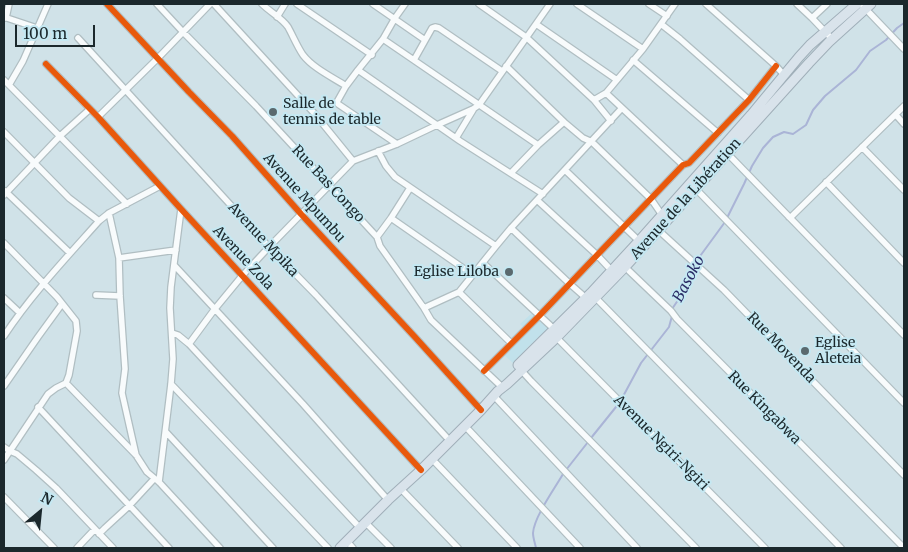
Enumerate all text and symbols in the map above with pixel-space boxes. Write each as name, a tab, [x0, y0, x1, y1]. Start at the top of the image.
scale bar	[18, 15, 98, 47]
text: 100 m	[23, 24, 67, 43]
place label: Salle de tennis de table	[283, 96, 381, 128]
marker: Salle de tennis de table	[267, 106, 279, 118]
street label: Avenue de la Libération	[627, 135, 745, 263]
street label: Rue Bas Congo	[288, 142, 368, 226]
street label: Avenue Mpumbu	[259, 150, 349, 246]
street label: Avenue Mpika	[224, 199, 302, 281]
street label: Avenue Zola	[209, 223, 277, 293]
water label: Basoko	[669, 253, 709, 305]
place label: Eglise Liloba	[414, 264, 499, 280]
marker: Eglise Liloba	[503, 266, 515, 278]
street label: Rue Movenda	[743, 309, 819, 387]
place label: Eglise Aleteia	[815, 335, 861, 368]
marker: Eglise Aleteia	[799, 345, 811, 357]
street label: Rue Kingabwa	[724, 368, 804, 448]
street label: Avenue Ngiri-Ngiri	[610, 392, 712, 494]
north arrow	[15, 487, 65, 537]
text: N	[38, 488, 56, 509]

